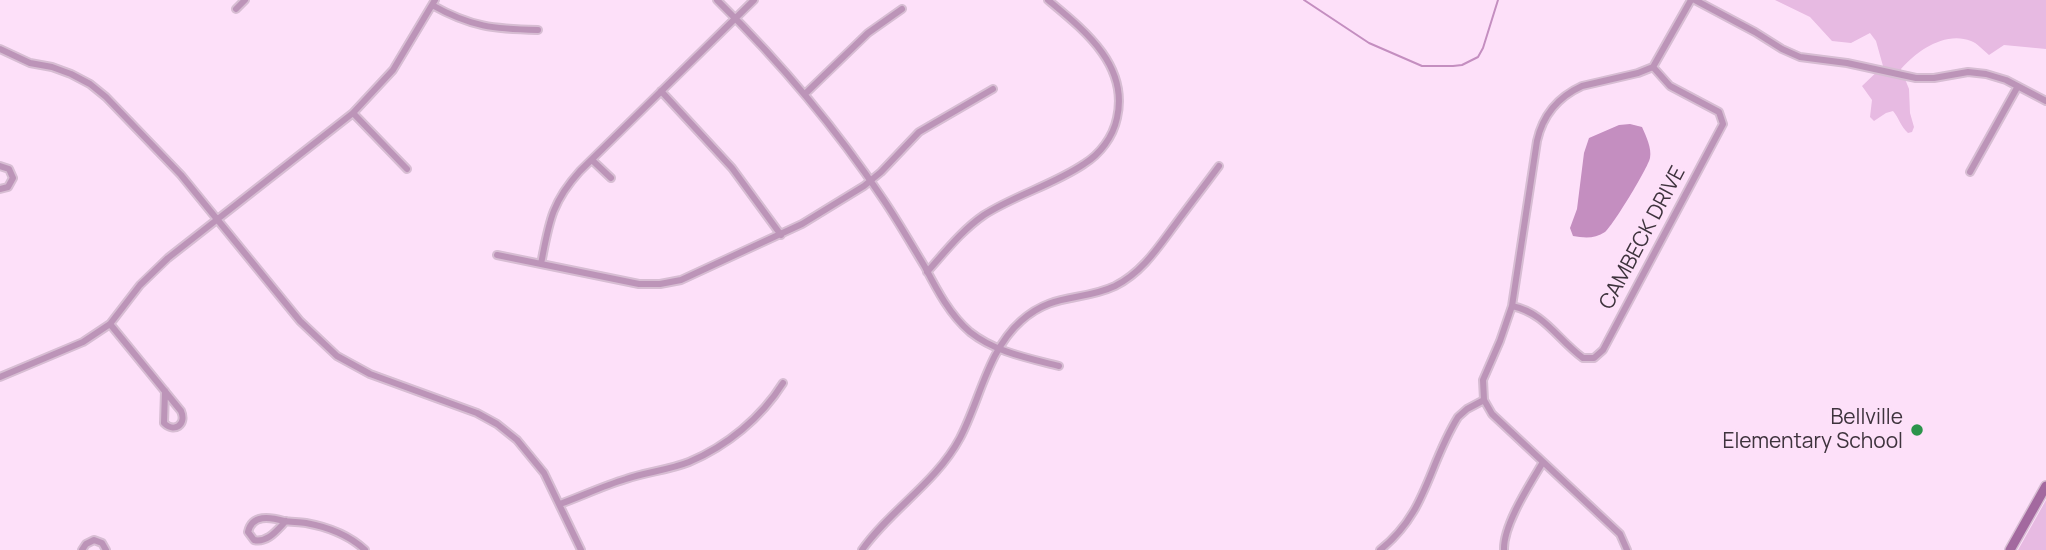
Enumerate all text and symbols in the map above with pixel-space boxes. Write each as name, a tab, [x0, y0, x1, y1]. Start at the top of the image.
street label: CAMBECK DRIVE	[1595, 162, 1691, 314]
place label: Bellville Elementary School	[1722, 405, 1903, 455]
marker: Bellville Elementary School	[1909, 422, 1925, 438]

